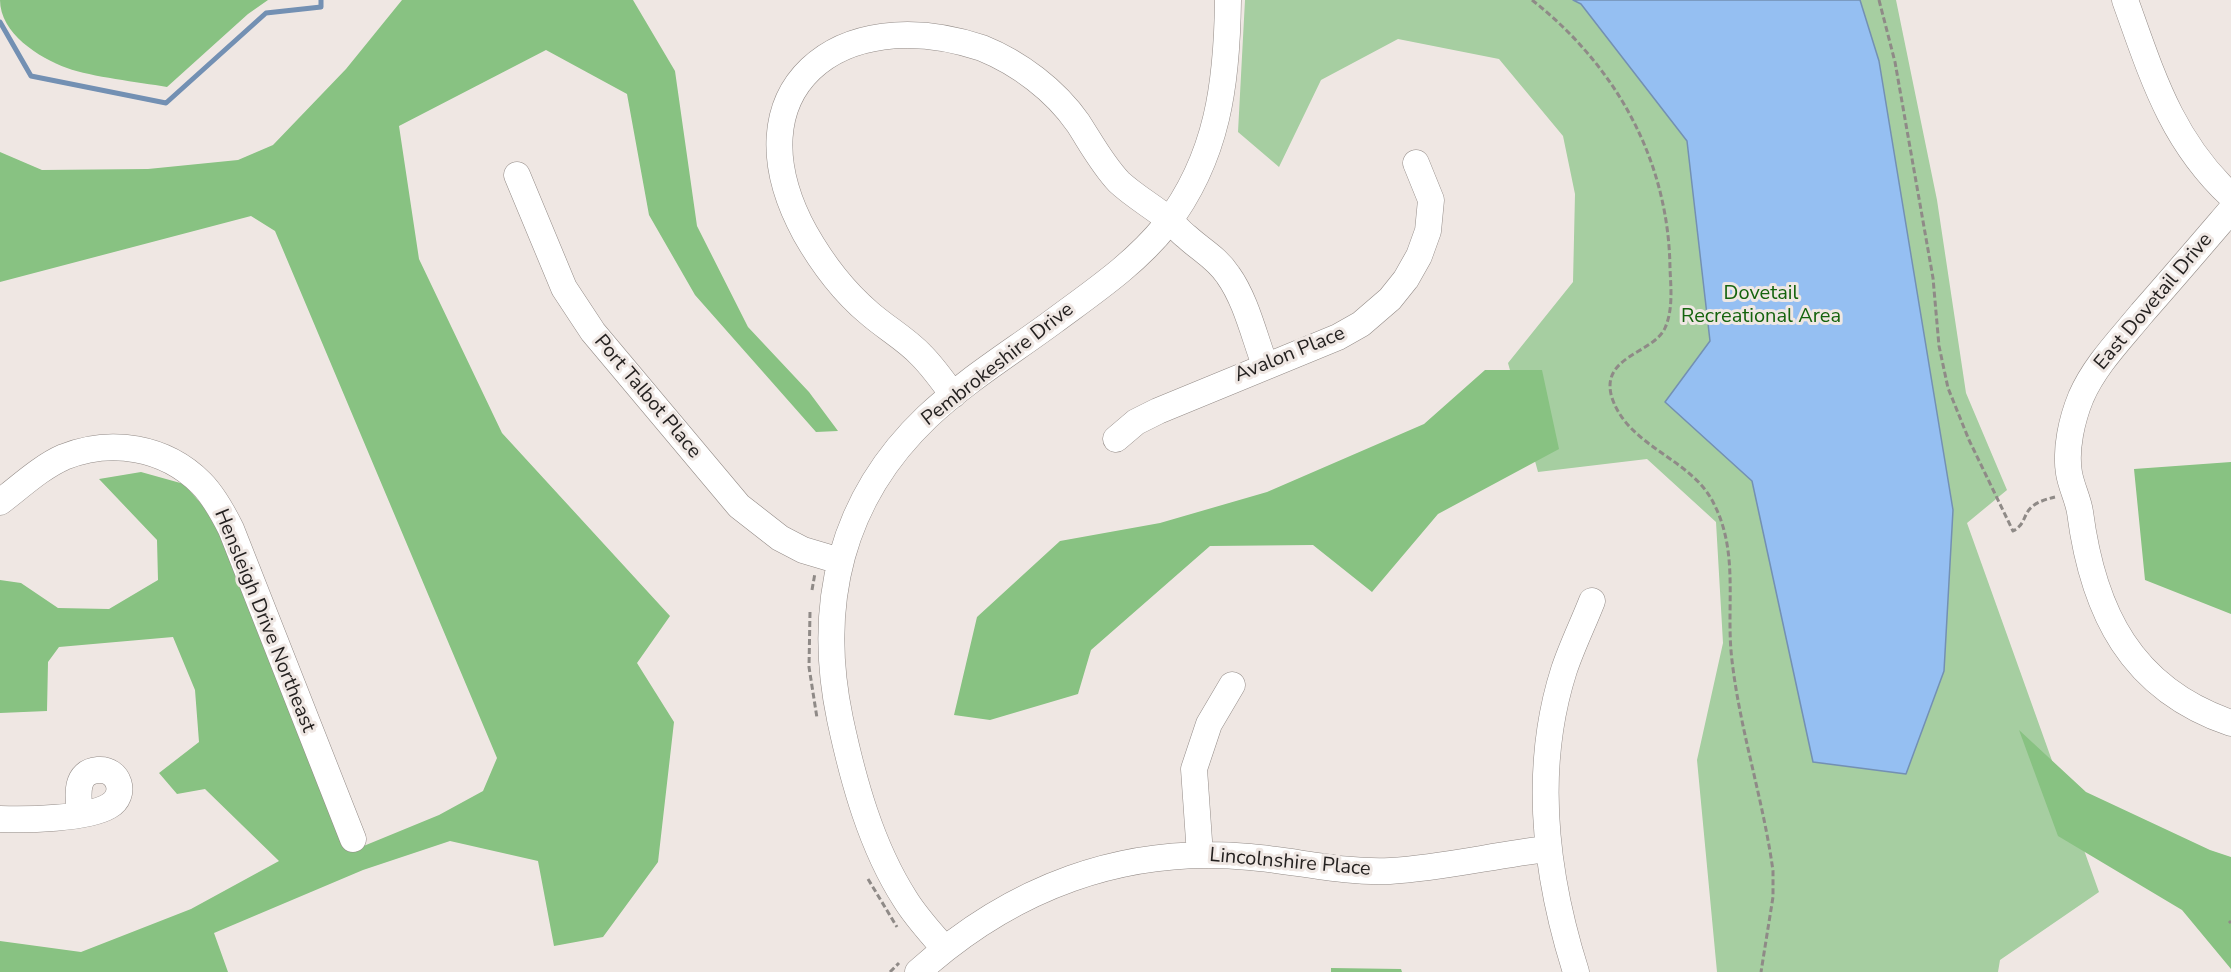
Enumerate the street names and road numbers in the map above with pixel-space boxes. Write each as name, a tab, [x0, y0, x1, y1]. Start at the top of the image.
street label: East Dovetail Drive	[2090, 229, 2218, 375]
street label: Pembrokeshire Drive	[917, 298, 1079, 432]
street label: Avalon Place	[1231, 322, 1349, 388]
street label: Port Talbot Place	[588, 330, 706, 464]
street label: Hensleigh Drive Northeast	[208, 506, 320, 736]
street label: Lincolnshire Place	[1208, 844, 1372, 882]

